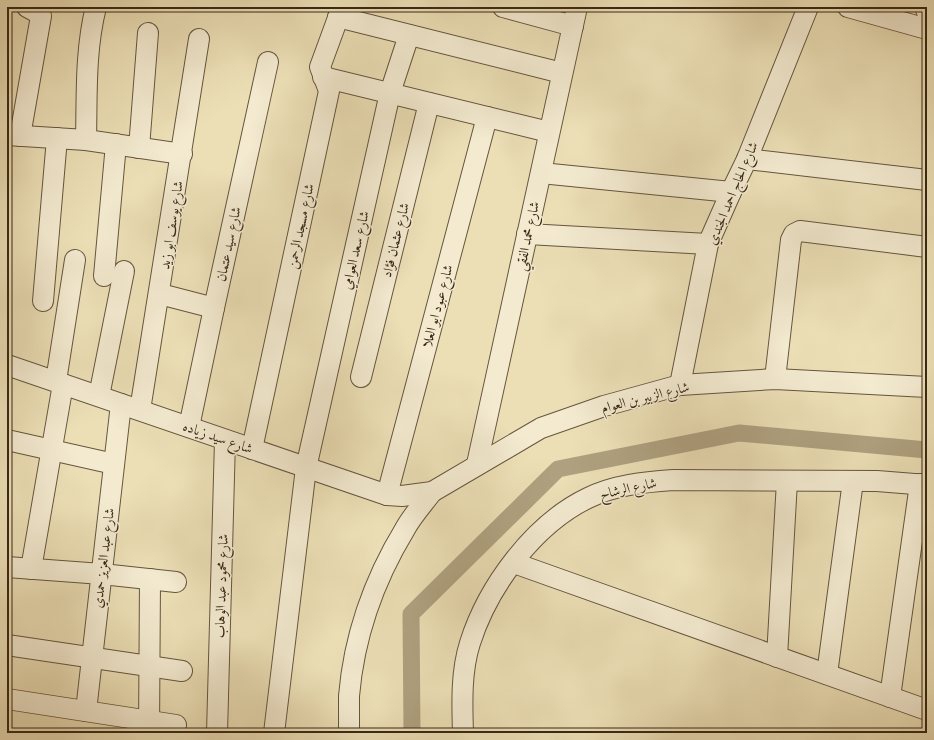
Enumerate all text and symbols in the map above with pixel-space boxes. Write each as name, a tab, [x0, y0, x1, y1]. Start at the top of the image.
street label: شارع الحاج احمد الجندي	[703, 139, 765, 249]
street label: شارع يوسف ابو زيد	[156, 180, 190, 271]
street label: شارع مسجد الرحمن	[283, 182, 321, 271]
street label: شارع محمد الفقي	[512, 200, 548, 273]
street label: شارع عثمان فؤاد	[378, 201, 416, 280]
street label: شارع سيد عتمان	[212, 205, 248, 284]
street label: شارع سعد العوامي	[338, 209, 376, 292]
street label: شارع عبود ابو العلا	[418, 263, 460, 350]
street label: شارع الزبير بن العوام	[599, 378, 692, 421]
street label: شارع سيد زياده	[180, 418, 255, 460]
street label: شارع الرشاح	[598, 474, 659, 507]
street label: شارع عبد العزيز حمدي	[89, 507, 121, 609]
street label: شارع محمود عبد الوهاب	[211, 534, 235, 638]

